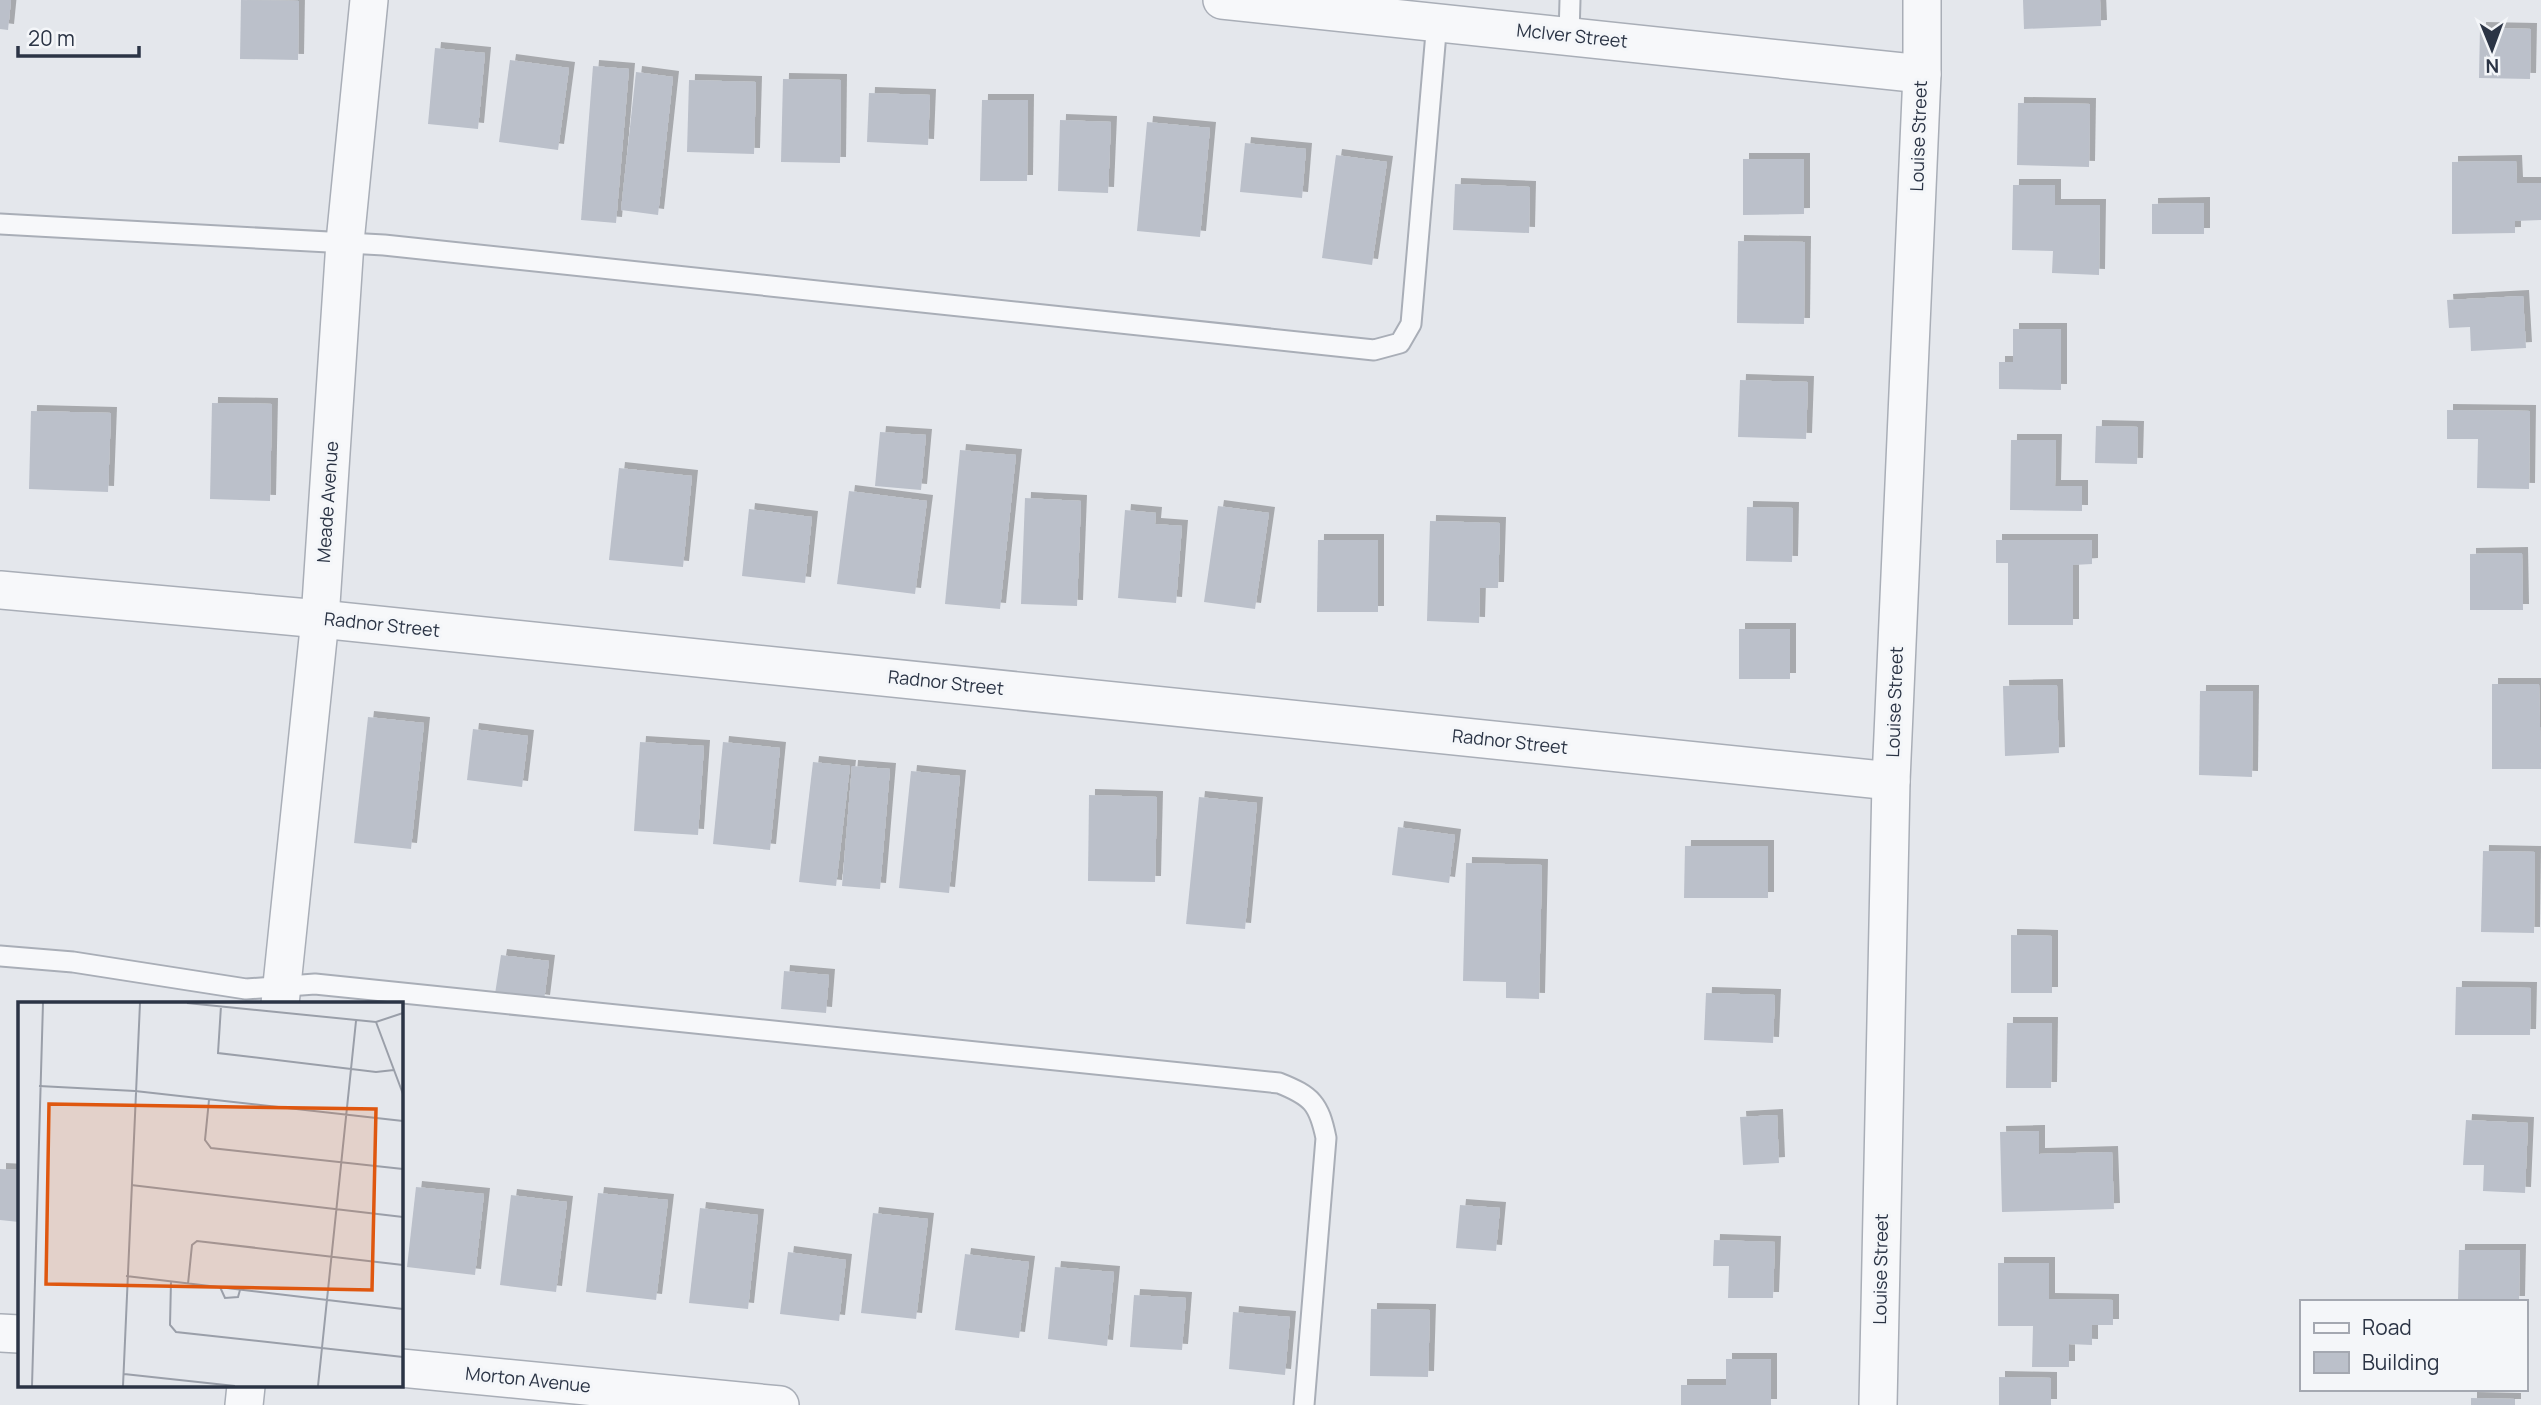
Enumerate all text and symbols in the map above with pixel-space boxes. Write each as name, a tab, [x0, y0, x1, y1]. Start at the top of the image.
scale bar	[18, 14, 138, 58]
north arrow	[2457, 14, 2527, 84]
street label: McIver Street	[1515, 17, 1629, 53]
text: 20 m	[28, 24, 75, 52]
text: N	[2485, 53, 2499, 79]
street label: Louise Street	[1904, 80, 1932, 192]
street label: Meade Avenue	[311, 440, 343, 564]
street label: Radnor Street	[323, 606, 441, 642]
street label: Louise Street	[1880, 646, 1908, 758]
street label: Radnor Street	[887, 664, 1005, 700]
street label: Radnor Street	[1451, 723, 1569, 759]
inset map	[18, 1002, 402, 1388]
street label: Louise Street	[1867, 1213, 1893, 1325]
legend	[2300, 1300, 2527, 1391]
text: Road	[2362, 1313, 2412, 1341]
text: Building	[2362, 1348, 2439, 1376]
street label: Morton Avenue	[464, 1361, 592, 1398]

